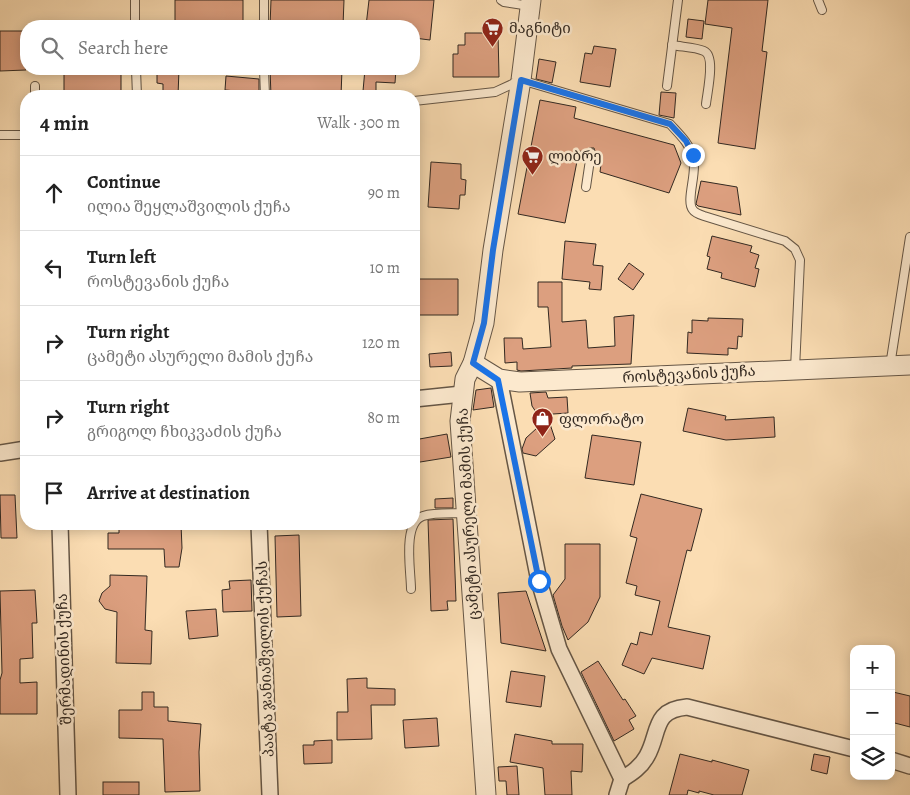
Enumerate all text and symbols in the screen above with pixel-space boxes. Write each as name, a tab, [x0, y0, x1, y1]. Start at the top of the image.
supermarket icon: მაგნიტი	[481, 16, 505, 47]
place label: მაგნიტი	[509, 18, 571, 38]
search box	[20, 20, 420, 75]
icon: search	[38, 34, 66, 62]
text: Search here	[78, 35, 168, 61]
text: 4 min	[40, 109, 89, 137]
text: Walk · 300 m	[317, 112, 400, 134]
supermarket icon: ლიბრე	[520, 144, 544, 175]
route end	[682, 144, 705, 167]
place label: ლიბრე	[548, 146, 602, 166]
text: Continue	[87, 169, 161, 195]
icon: ahead	[40, 179, 68, 207]
text: 90 m	[368, 182, 400, 204]
text: ილია შეყლაშვილის ქუჩა	[87, 196, 291, 218]
text: Turn left	[87, 244, 156, 270]
icon: left	[40, 254, 68, 282]
text: 10 m	[370, 257, 400, 279]
text: როსტევანის ქუჩა	[87, 271, 229, 293]
text: Turn right	[87, 319, 169, 345]
icon: right	[40, 329, 68, 357]
text: 120 m	[362, 332, 400, 354]
text: ცამეტი ასურელი მამის ქუჩა	[87, 346, 313, 368]
street label: როსტევანის ქუჩა	[622, 361, 756, 387]
text: Turn right	[87, 394, 169, 420]
icon: right	[40, 404, 68, 432]
text: 80 m	[367, 407, 400, 429]
shop icon: ფლორატო	[531, 407, 555, 438]
street label: ცამეტი ასურელი მამის ქუჩა	[452, 408, 484, 620]
place label: ფლორატო	[559, 409, 644, 429]
text: გრიგოლ ჩხიკვაძის ქუჩა	[87, 421, 282, 443]
icon: arrive	[40, 479, 68, 507]
text: Arrive at destination	[87, 480, 250, 506]
street label: პაატა ჯანიაშვილის ქუჩას	[252, 560, 278, 758]
route start	[528, 570, 551, 593]
street label: შერმადინის ქუჩა	[52, 593, 76, 725]
map controls	[850, 645, 895, 780]
button: +	[850, 645, 895, 690]
button: −	[850, 690, 895, 735]
button: layers	[850, 735, 895, 780]

